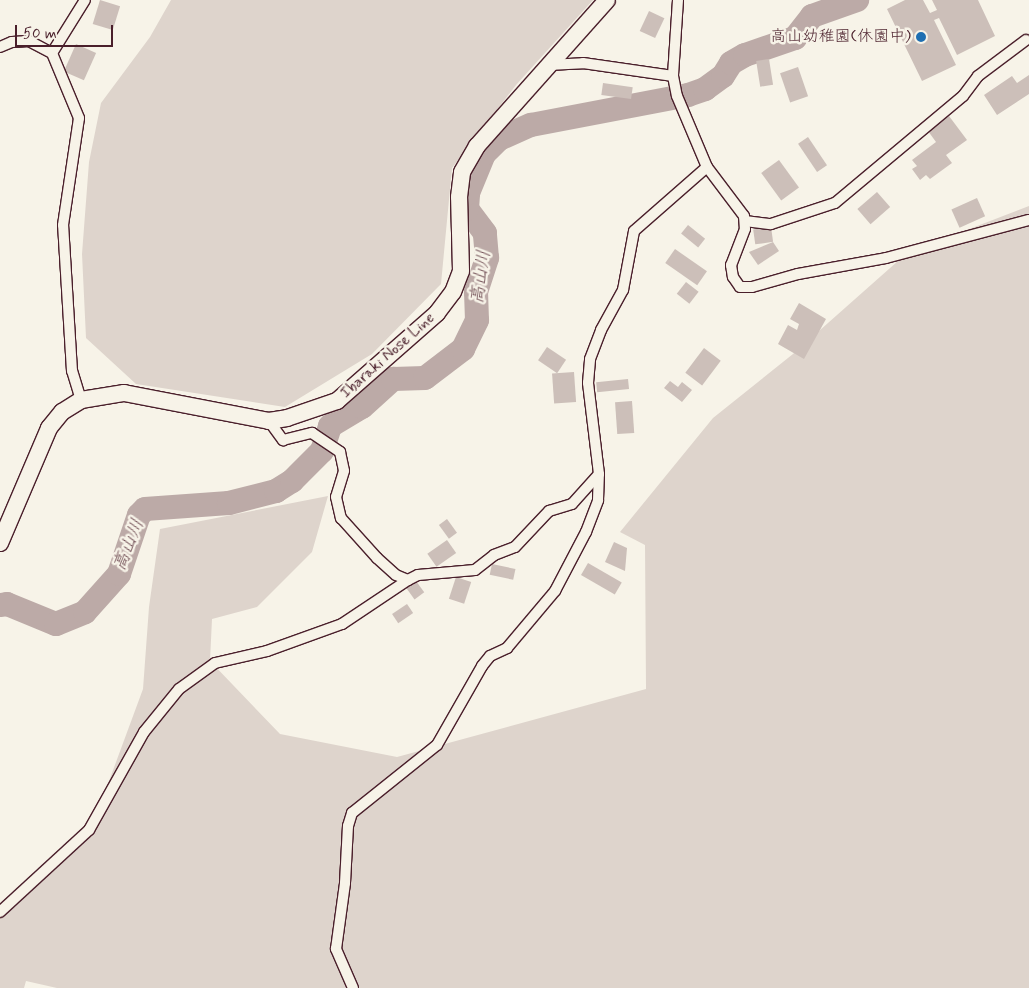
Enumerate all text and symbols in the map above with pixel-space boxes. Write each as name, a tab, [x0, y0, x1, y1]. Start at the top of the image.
scale bar	[18, 15, 115, 47]
text: 50 m	[23, 24, 57, 44]
place label: 高山幼稚園(休園中)	[770, 27, 911, 47]
marker: 高山幼稚園(休園中)	[915, 31, 927, 43]
water label: 高山川	[467, 249, 495, 305]
street label: Ibaraki Nose Line	[337, 308, 439, 404]
water label: 高山川	[109, 516, 149, 574]

